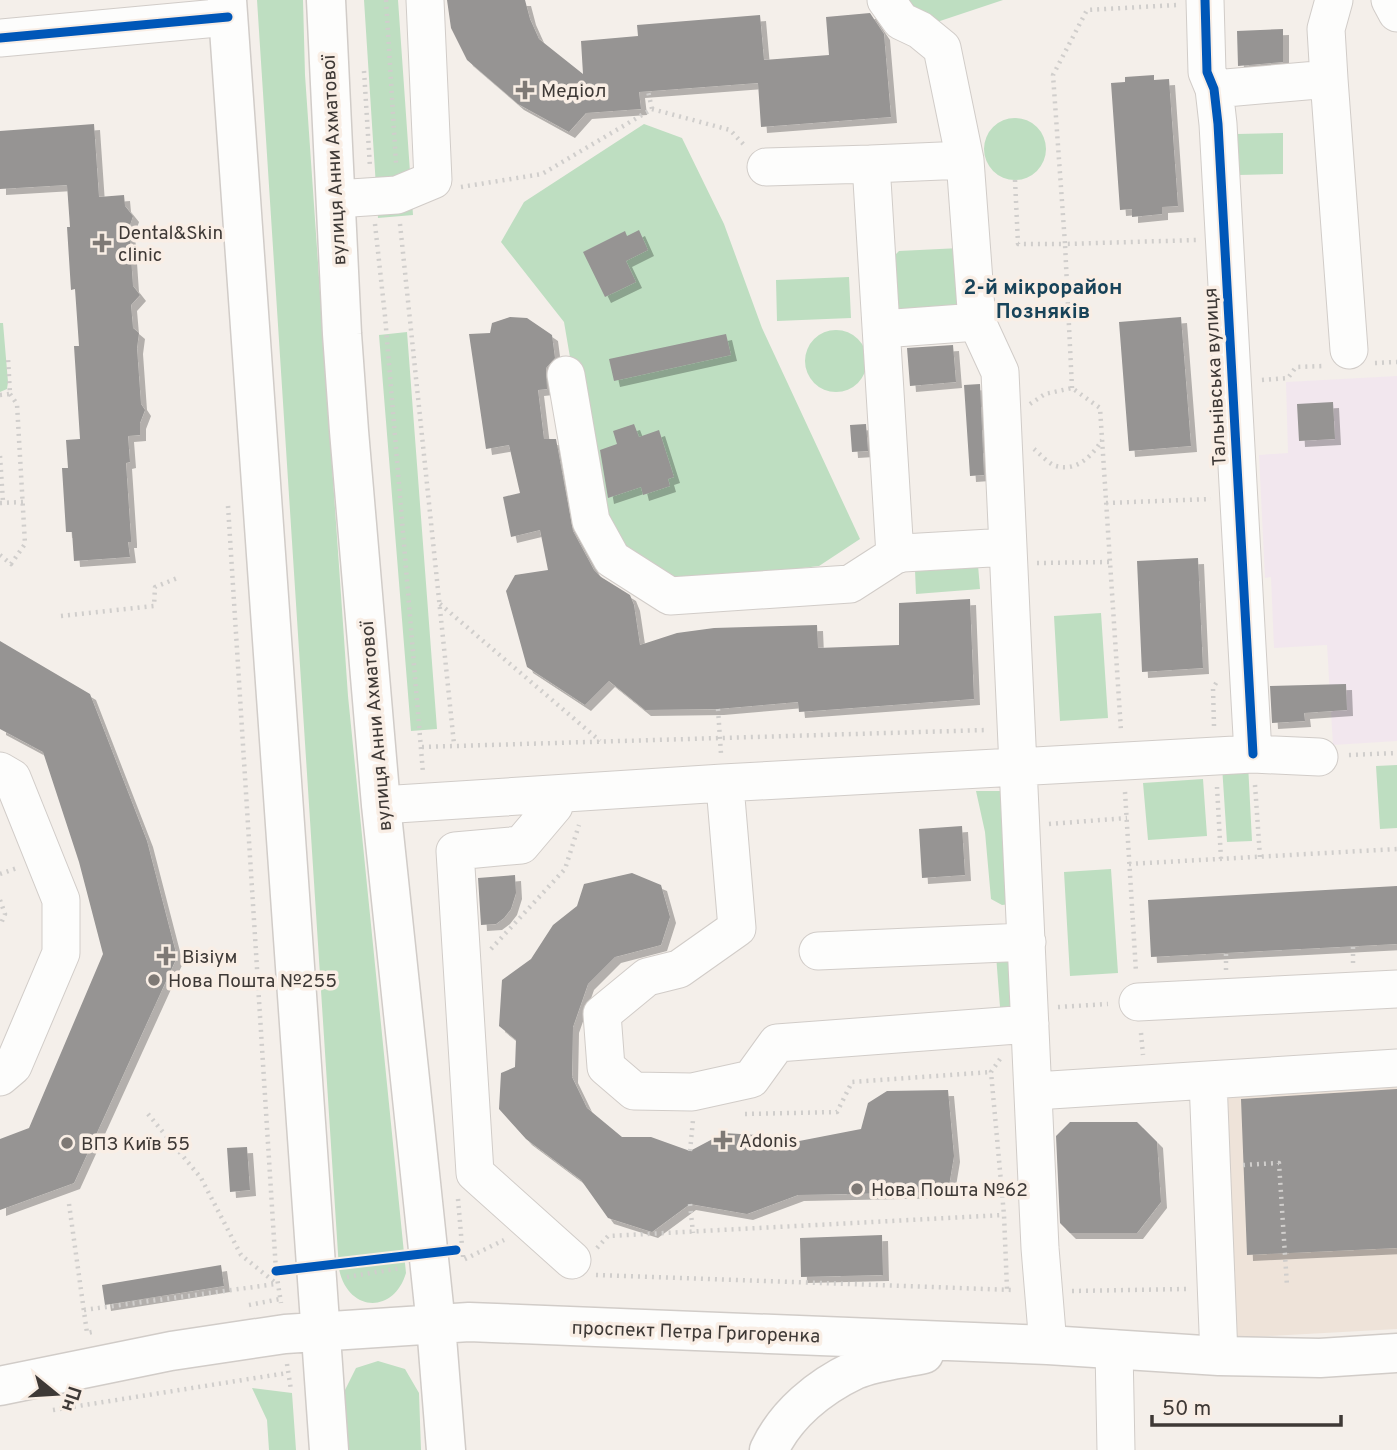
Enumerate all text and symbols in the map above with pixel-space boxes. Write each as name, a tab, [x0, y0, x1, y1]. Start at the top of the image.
street label: вулиця Анни Ахматової	[317, 53, 353, 266]
marker: Медіол	[515, 80, 535, 100]
place label: Медіол	[541, 80, 606, 104]
place label: Dental&Skin clinic	[118, 222, 223, 268]
marker: Dental&Skin clinic	[92, 233, 112, 253]
district label: 2-й мікрорайон Позняків	[963, 275, 1123, 326]
street label: Тальнівська вулиця	[1199, 287, 1233, 467]
street label: вулиця Анни Ахматової	[356, 619, 398, 832]
marker: Візіум	[156, 946, 176, 966]
place label: Візіум	[182, 946, 237, 970]
place label: Нова Пошта №255	[168, 970, 337, 994]
marker: Нова Пошта №255	[146, 972, 162, 988]
marker: Adonis	[713, 1130, 733, 1150]
place label: Adonis	[739, 1130, 797, 1154]
place label: ВПЗ Київ 55	[81, 1133, 190, 1157]
marker: ВПЗ Київ 55	[59, 1135, 75, 1151]
place label: Нова Пошта №62	[871, 1179, 1028, 1203]
marker: Нова Пошта №62	[849, 1181, 865, 1197]
street label: проспект Петра Григоренка	[571, 1317, 821, 1349]
north arrow	[21, 1359, 91, 1429]
text: Пн	[55, 1383, 86, 1415]
scale bar	[1152, 1384, 1341, 1428]
text: 50 m	[1162, 1396, 1211, 1423]

